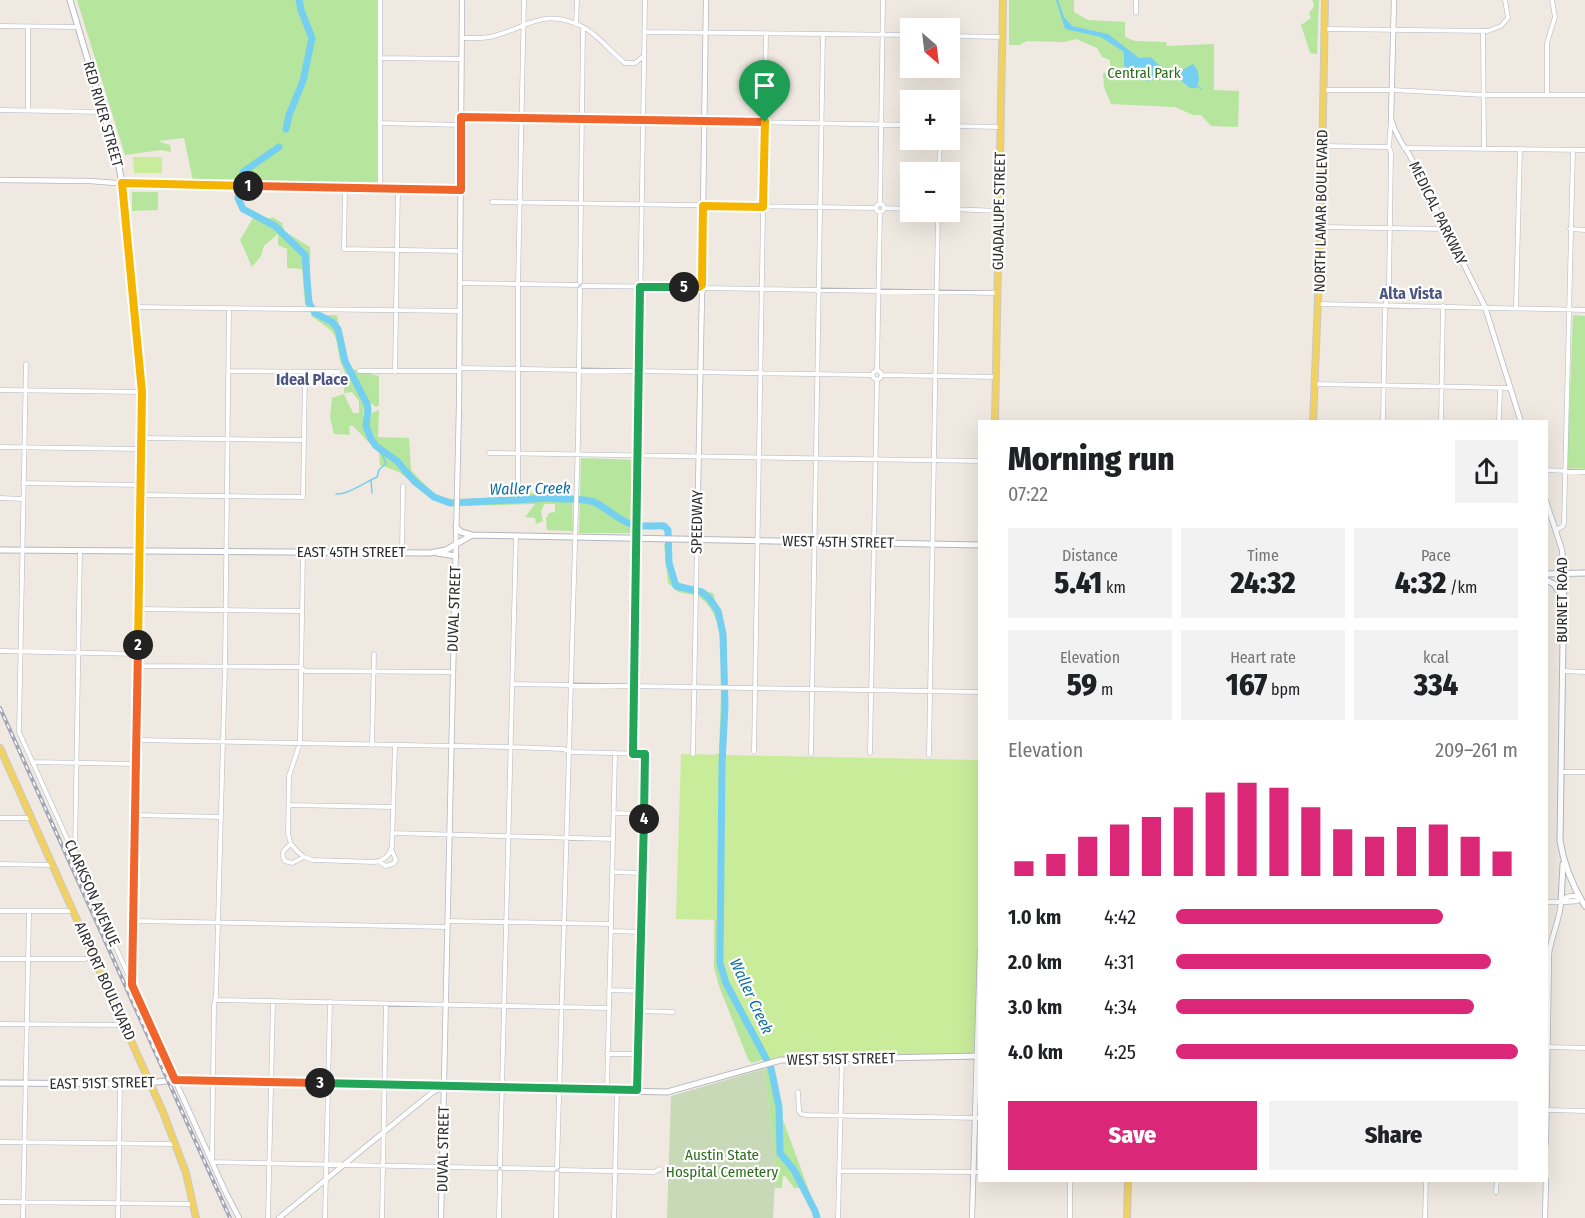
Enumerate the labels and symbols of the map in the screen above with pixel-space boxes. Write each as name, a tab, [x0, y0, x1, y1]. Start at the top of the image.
north arrow	[900, 18, 960, 78]
street label: RED RIVER STREET	[79, 59, 127, 169]
pin	[739, 60, 790, 122]
park label: Central Park	[1107, 64, 1181, 82]
street label: NORTH LAMAR BOULEVARD	[1311, 129, 1331, 293]
street label: GUADALUPE STREET	[989, 152, 1009, 270]
street label: MEDICAL PARKWAY	[1405, 158, 1471, 268]
pin: 1	[233, 171, 263, 201]
pin: 5	[669, 272, 699, 302]
district label: Alta Vista	[1379, 284, 1442, 303]
district label: Ideal Place	[276, 370, 348, 389]
water label: Waller Creek	[489, 478, 571, 499]
street label: SPEEDWAY	[687, 489, 707, 554]
street label: WEST 45TH STREET	[782, 532, 894, 552]
street label: EAST 45TH STREET	[297, 543, 405, 561]
street label: BURNET ROAD	[1553, 557, 1571, 643]
street label: DUVAL STREET	[444, 566, 465, 652]
pin: 2	[123, 630, 153, 660]
pin: 4	[629, 804, 659, 834]
street label: CLARKSON AVENUE	[60, 837, 124, 949]
street label: AIRPORT BOULEVARD	[71, 919, 139, 1043]
water label: Waller Creek	[726, 955, 777, 1037]
street label: WEST 51ST STREET	[787, 1049, 895, 1069]
pin: 3	[305, 1068, 335, 1098]
street label: EAST 51ST STREET	[49, 1073, 155, 1093]
street label: DUVAL STREET	[433, 1106, 453, 1192]
park label: Austin State Hospital Cemetery	[666, 1146, 778, 1181]

